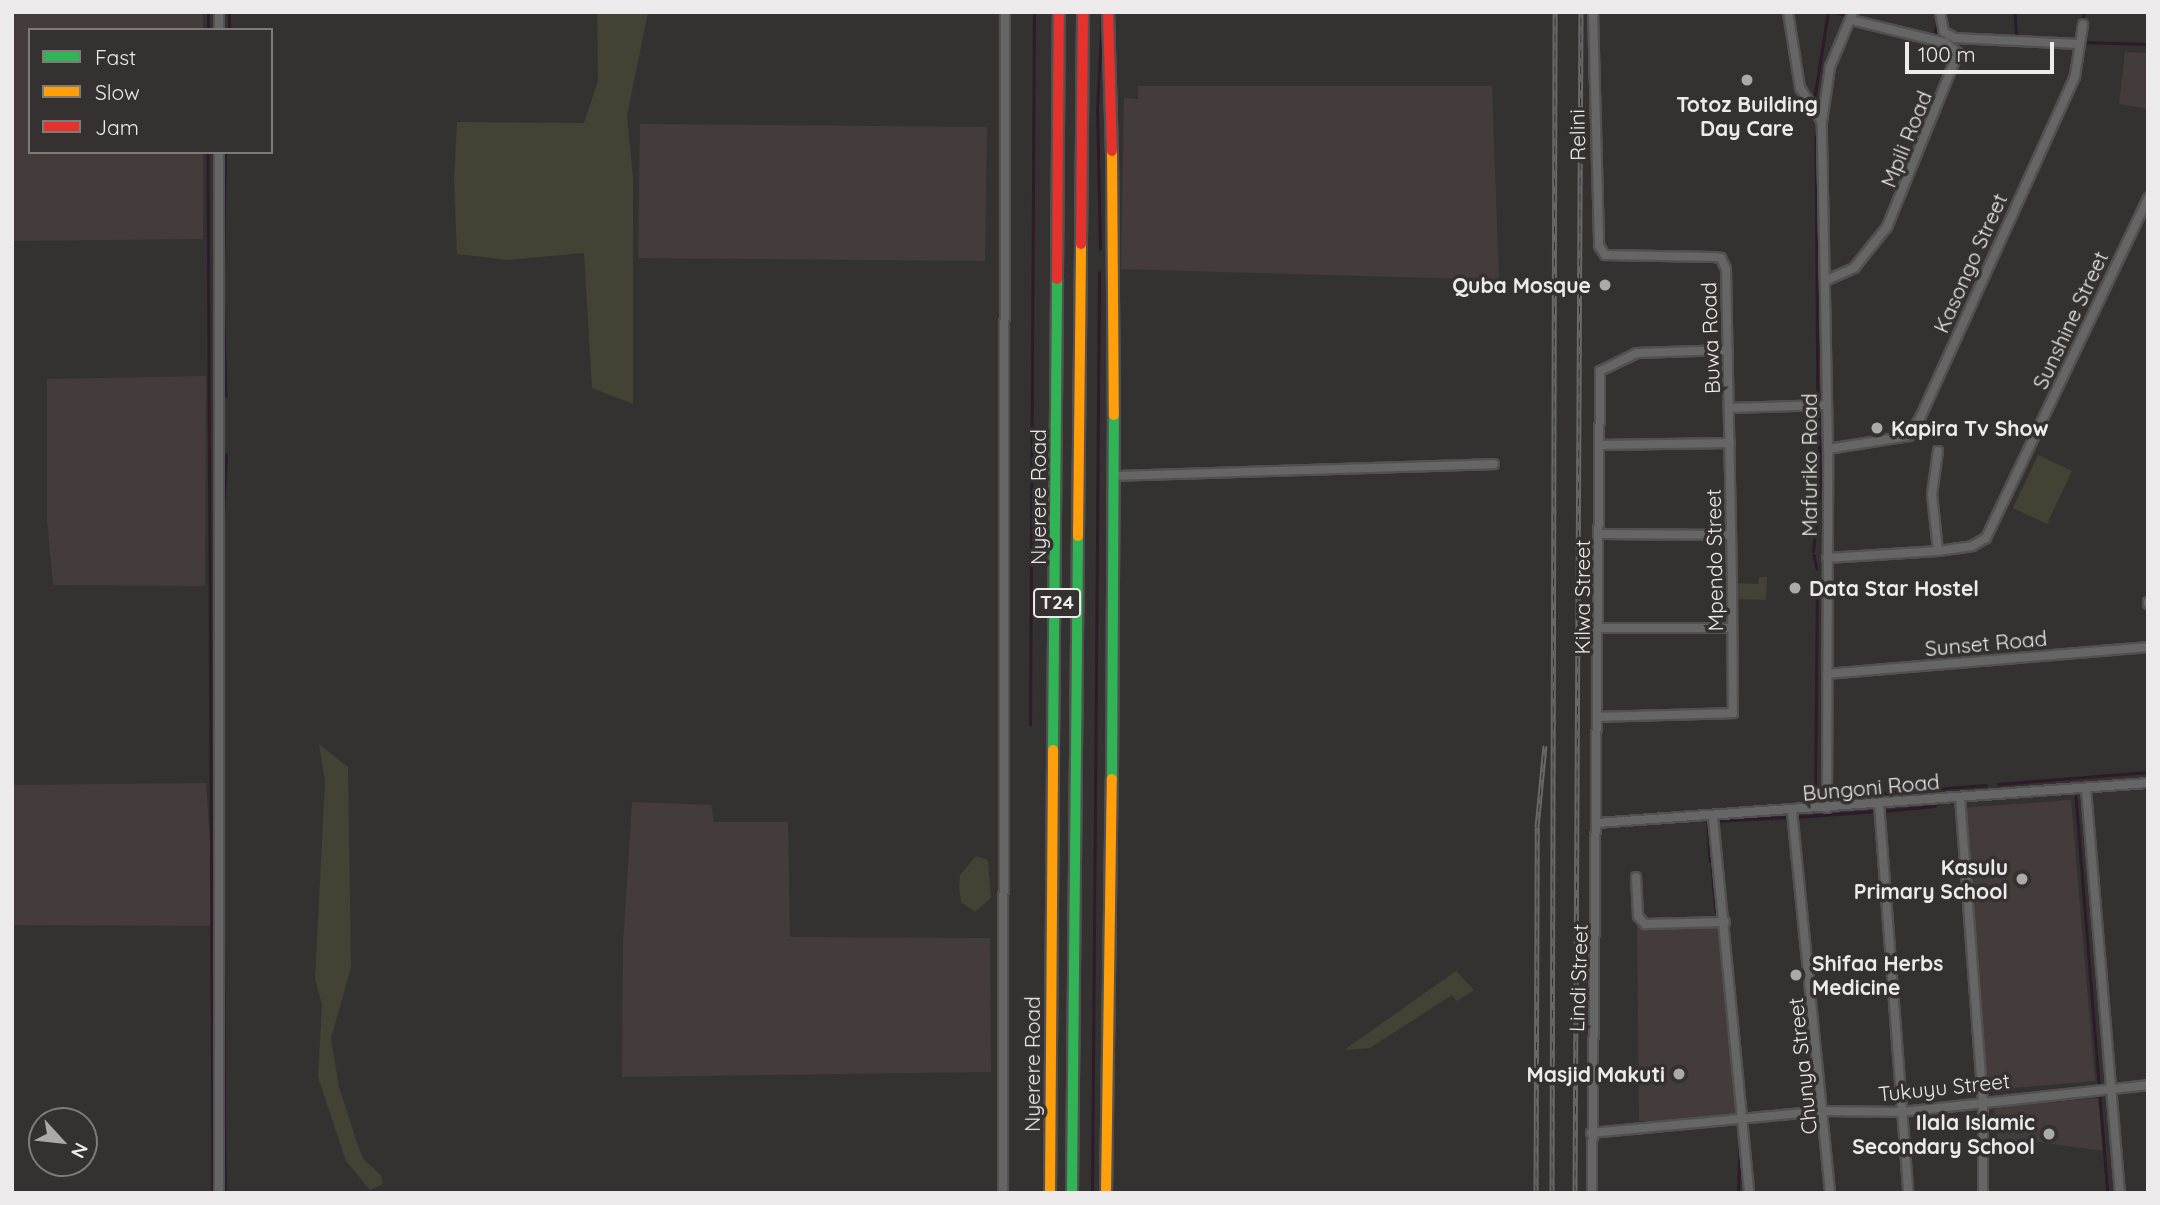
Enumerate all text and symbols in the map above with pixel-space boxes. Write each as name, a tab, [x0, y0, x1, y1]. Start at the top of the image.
legend	[28, 28, 273, 154]
scale bar	[1908, 28, 2057, 72]
text: 100 m	[1918, 41, 1976, 67]
text: Fast	[95, 44, 136, 70]
marker: Totoz Building Day Care	[1739, 72, 1755, 88]
text: Slow	[95, 79, 140, 105]
street label: Mpili Road	[1875, 87, 1937, 191]
place label: Totoz Building Day Care	[1676, 91, 1818, 141]
street label: Relini	[1564, 109, 1590, 161]
text: Jam	[95, 114, 139, 140]
street label: Kasongo Street	[1928, 189, 2012, 337]
street label: Sunshine Street	[2027, 247, 2113, 393]
place label: Quba Mosque	[1452, 272, 1591, 298]
marker: Quba Mosque	[1597, 277, 1613, 293]
street label: Buwa Road	[1695, 282, 1725, 394]
street label: Mafuriko Road	[1796, 393, 1822, 537]
place label: Kapira Tv Show	[1891, 415, 2049, 441]
marker: Kapira Tv Show	[1869, 420, 1885, 436]
street label: Nyerere Road	[1025, 429, 1051, 565]
street label: Mpendo Street	[1700, 488, 1728, 632]
street label: Kilwa Street	[1569, 540, 1595, 654]
place label: Data Star Hostel	[1809, 575, 1979, 601]
marker: Data Star Hostel	[1787, 580, 1803, 596]
road number: T24	[1032, 588, 1082, 618]
street label: Sunset Road	[1924, 625, 2048, 661]
street label: Bungoni Road	[1801, 768, 1941, 806]
place label: Kasulu Primary School	[1854, 854, 2008, 904]
marker: Kasulu Primary School	[2014, 871, 2030, 887]
street label: Lindi Street	[1564, 924, 1592, 1032]
place label: Shifaa Herbs Medicine	[1812, 950, 1943, 1000]
marker: Shifaa Herbs Medicine	[1786, 965, 1806, 985]
street label: Nyerere Road	[1019, 996, 1045, 1132]
street label: Chunya Street	[1782, 996, 1822, 1136]
place label: Masjid Makuti	[1527, 1061, 1665, 1087]
marker: Masjid Makuti	[1671, 1066, 1687, 1082]
street label: Tukuyu Street	[1877, 1068, 2011, 1106]
north arrow	[28, 1107, 98, 1177]
place label: Ilala Islamic Secondary School	[1852, 1109, 2035, 1159]
marker: Ilala Islamic Secondary School	[2041, 1126, 2057, 1142]
text: N	[66, 1139, 94, 1162]

